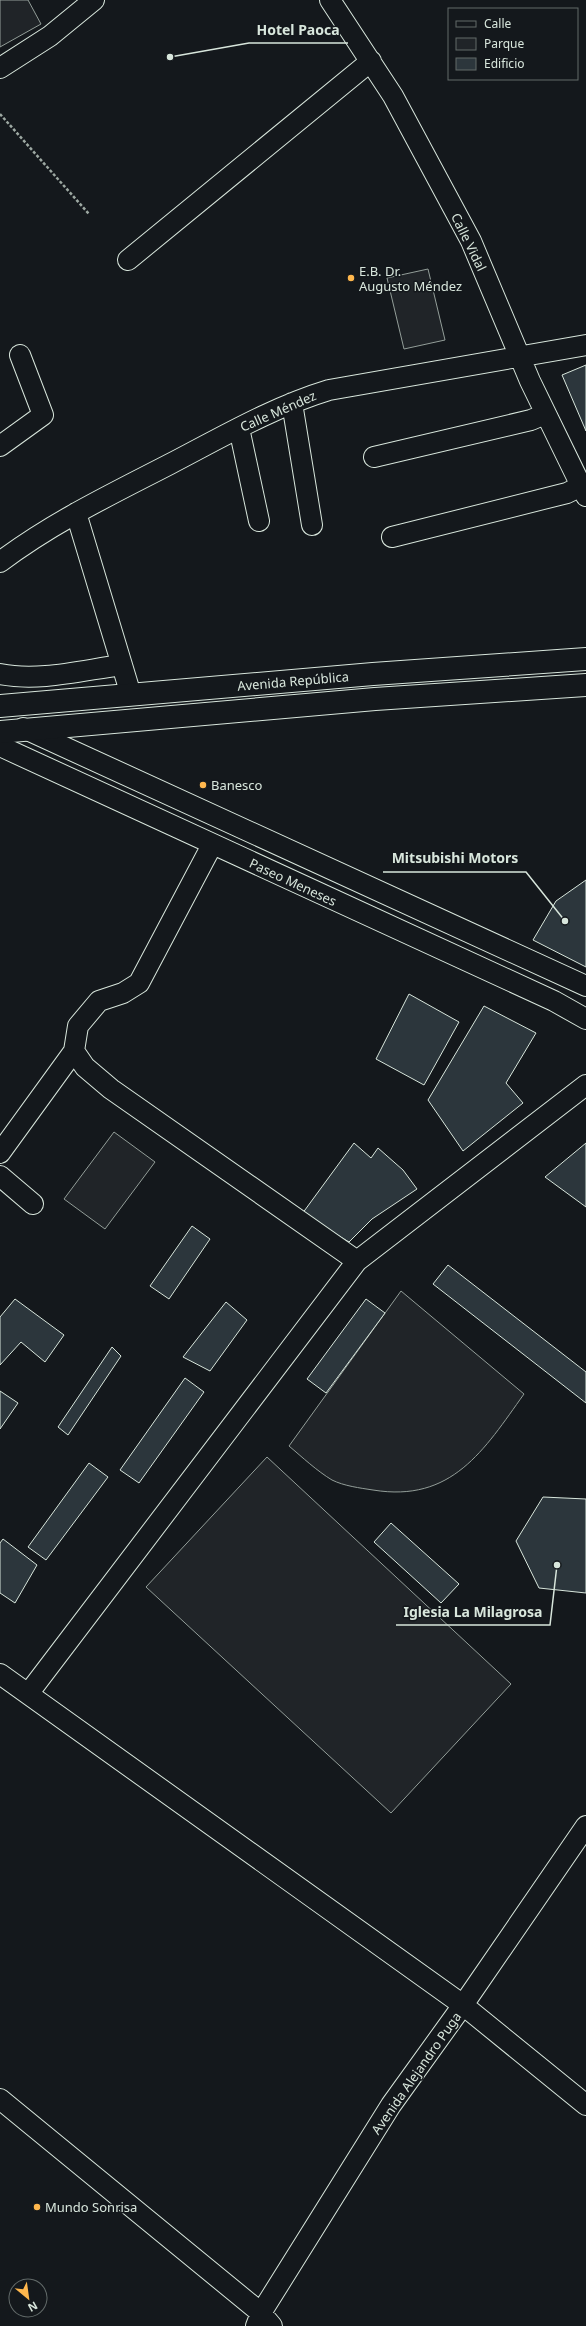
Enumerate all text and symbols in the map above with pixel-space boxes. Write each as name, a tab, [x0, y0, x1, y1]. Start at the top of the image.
legend	[448, 8, 578, 80]
text: Calle	[484, 15, 512, 32]
callout: Hotel Paoca	[249, 17, 348, 43]
text: Hotel Paoca	[256, 20, 340, 39]
text: Parque	[484, 35, 525, 52]
text: Edificio	[484, 55, 525, 72]
street label: Calle Vidal	[447, 210, 491, 274]
place label: E.B. Dr. Augusto Méndez	[359, 262, 462, 295]
marker: E.B. Dr. Augusto Méndez	[346, 273, 356, 283]
street label: Calle Méndez	[237, 386, 319, 436]
street label: Avenida República	[236, 667, 350, 695]
place label: Banesco	[211, 776, 263, 794]
marker: Banesco	[198, 780, 208, 790]
callout: Mitsubishi Motors	[383, 846, 526, 872]
text: Mitsubishi Motors	[392, 848, 518, 867]
street label: Paseo Meneses	[246, 854, 340, 910]
callout: Iglesia La Milagrosa	[396, 1599, 550, 1625]
text: Iglesia La Milagrosa	[404, 1602, 542, 1621]
street label: Avenida Alejandro Puga	[367, 2008, 465, 2138]
place label: Mundo Sonrisa	[45, 2198, 137, 2216]
marker: Mundo Sonrisa	[32, 2202, 42, 2212]
north arrow	[8, 2278, 48, 2318]
text: N	[26, 2298, 41, 2316]

